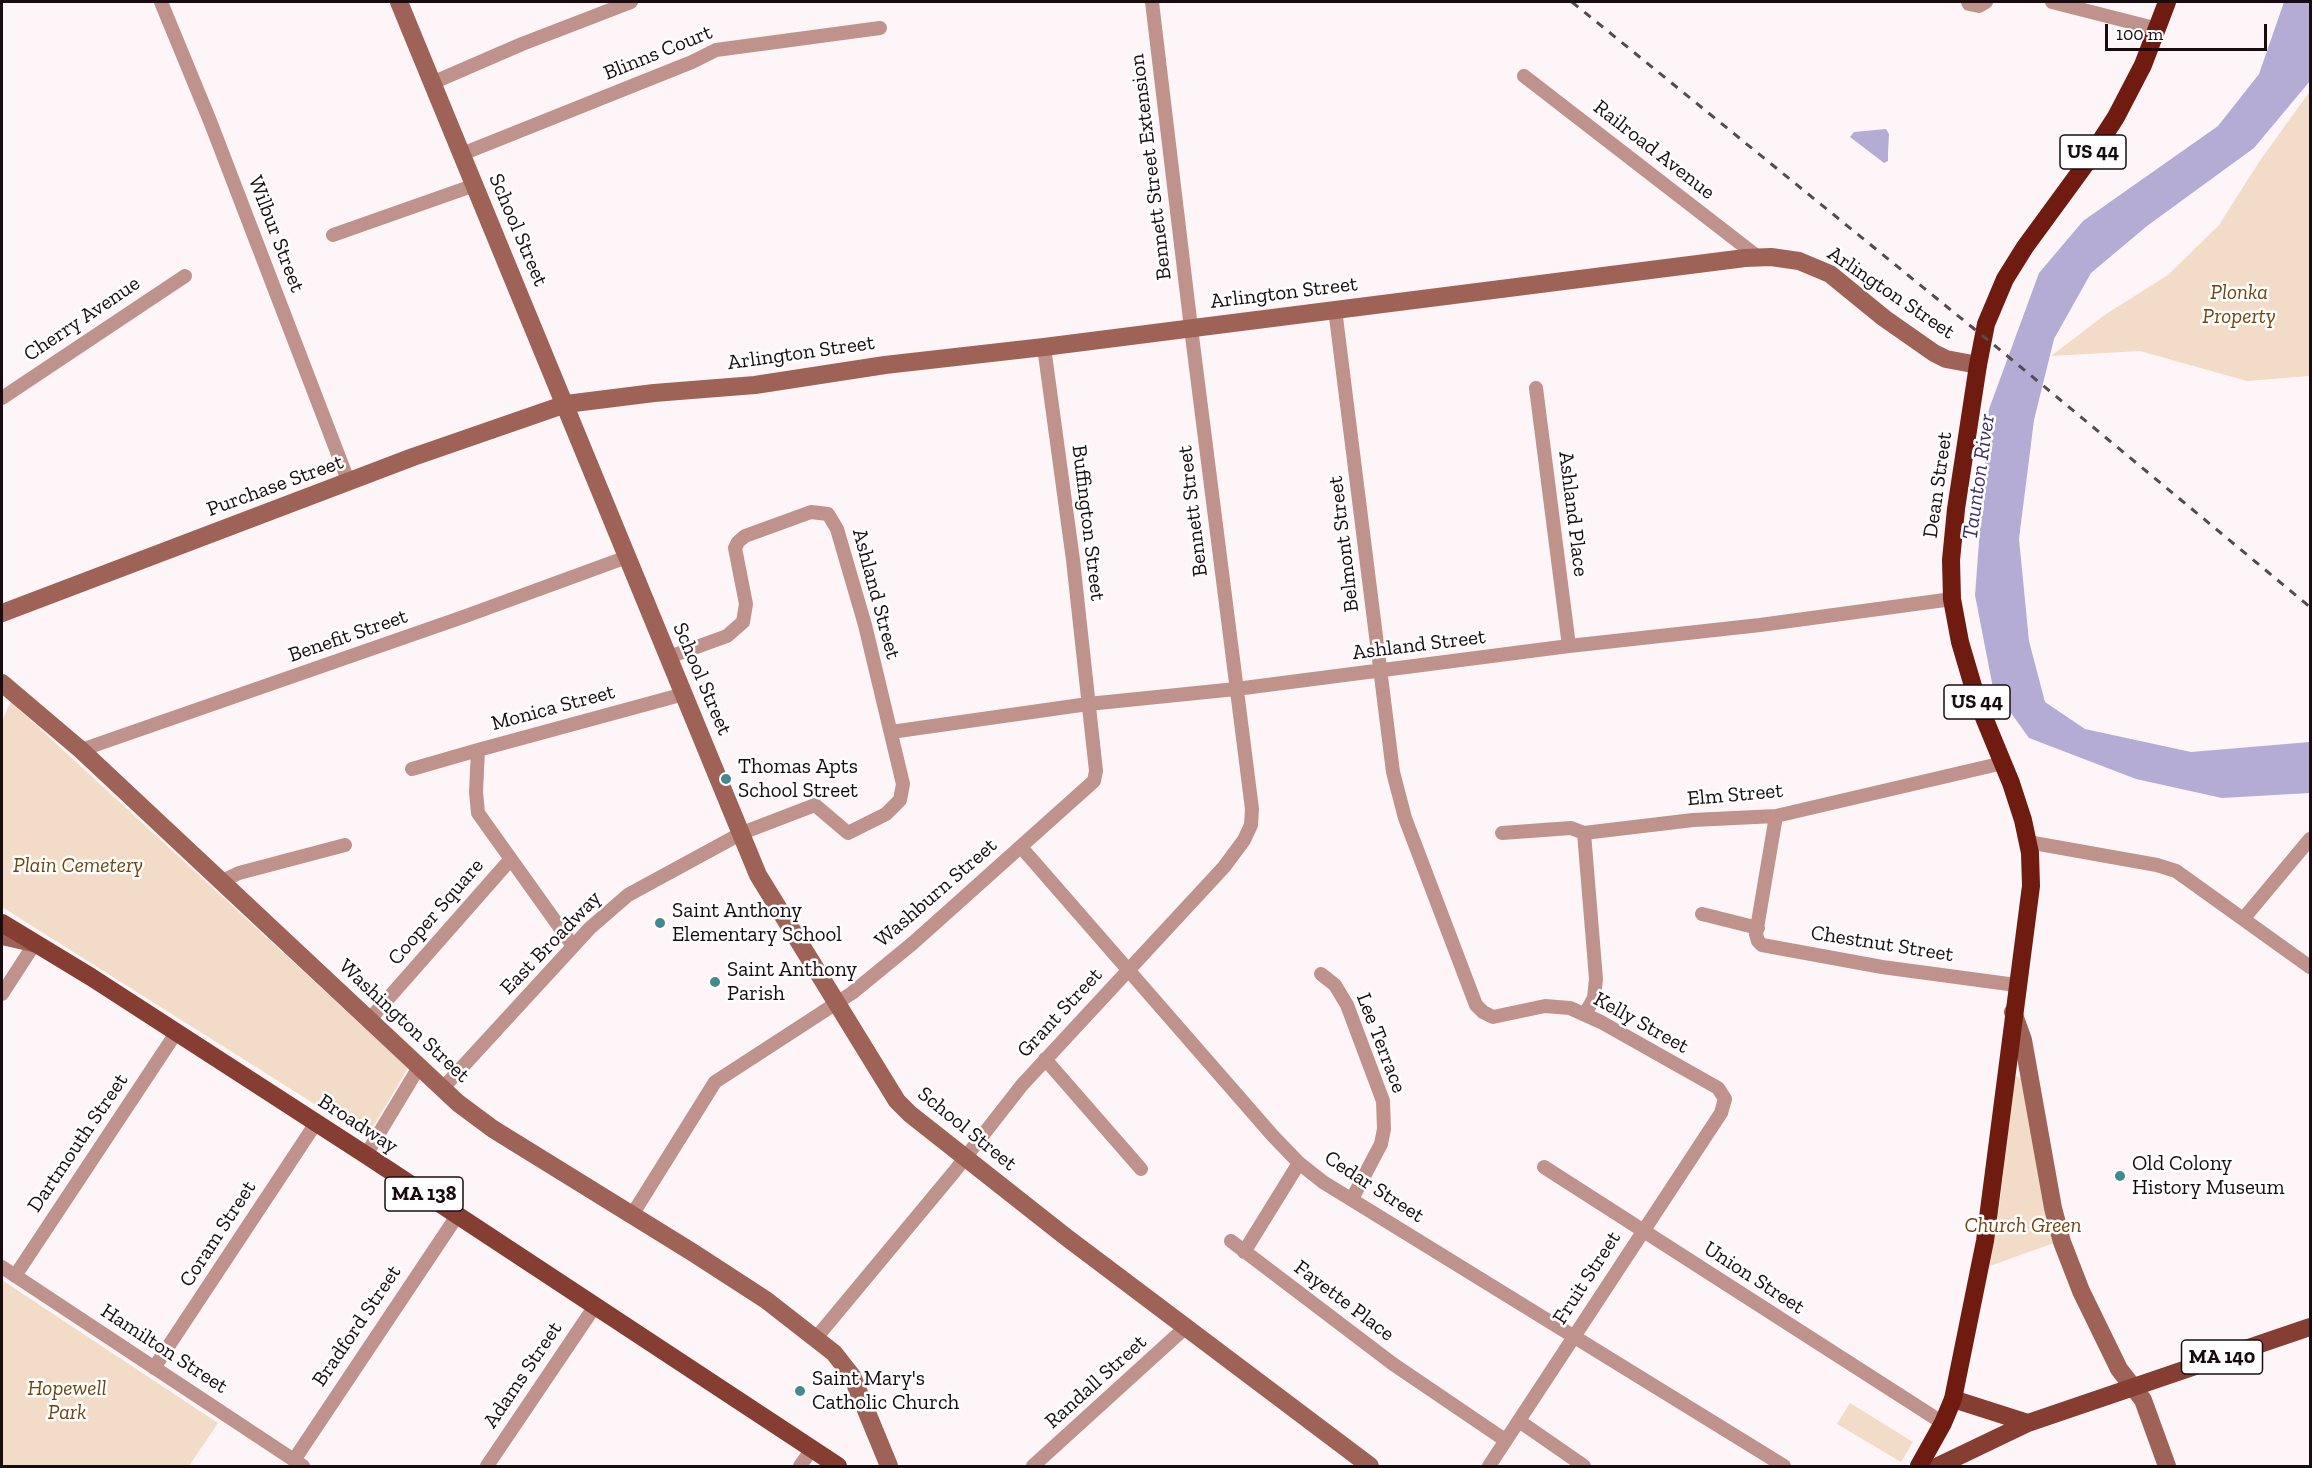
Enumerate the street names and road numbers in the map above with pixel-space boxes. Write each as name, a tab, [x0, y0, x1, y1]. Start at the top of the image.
street label: Blinns Court	[600, 20, 716, 86]
street label: Bennett Street Extension	[1125, 52, 1177, 282]
street label: Railroad Avenue	[1588, 95, 1720, 205]
road number: US 44	[2060, 135, 2126, 169]
street label: School Street	[483, 170, 553, 290]
street label: Wilbur Street	[242, 172, 310, 296]
street label: Arlington Street	[1823, 241, 1959, 345]
street label: Cherry Avenue	[19, 271, 145, 367]
street label: Arlington Street	[1209, 271, 1359, 315]
street label: Arlington Street	[726, 330, 876, 376]
street label: Dean Street	[1918, 430, 1958, 540]
street label: Buffington Street	[1066, 444, 1110, 602]
street label: Bennett Street	[1172, 444, 1214, 578]
street label: Purchase Street	[203, 450, 347, 522]
street label: Ashland Place	[1553, 450, 1593, 578]
street label: Belmont Street	[1323, 474, 1365, 614]
street label: Ashland Street	[846, 526, 906, 662]
street label: Benefit Street	[285, 604, 411, 668]
street label: School Street	[667, 619, 737, 739]
street label: Ashland Street	[1351, 624, 1487, 666]
street label: Monica Street	[489, 679, 617, 737]
road number: US 44	[1944, 685, 2010, 719]
street label: Elm Street	[1686, 778, 1784, 812]
street label: Washburn Street	[870, 833, 1002, 953]
street label: Cooper Square	[383, 853, 489, 971]
street label: East Broadway	[495, 886, 607, 1000]
street label: Chestnut Street	[1809, 920, 1955, 968]
street label: Washington Street	[333, 954, 475, 1088]
street label: Grant Street	[1012, 963, 1108, 1063]
street label: Kelly Street	[1589, 987, 1693, 1059]
street label: Lee Terrace	[1350, 990, 1412, 1096]
street label: Dartmouth Street	[22, 1069, 134, 1217]
street label: School Street	[912, 1081, 1022, 1177]
street label: Broadway	[313, 1089, 403, 1159]
street label: Cedar Street	[1319, 1145, 1429, 1229]
street label: Coram Street	[174, 1176, 262, 1292]
road number: MA 138	[385, 1177, 463, 1211]
street label: Fruit Street	[1548, 1227, 1626, 1329]
street label: Union Street	[1699, 1236, 1809, 1320]
street label: Fayette Place	[1289, 1255, 1399, 1347]
street label: Bradford Street	[307, 1261, 407, 1391]
street label: Hamilton Street	[96, 1299, 232, 1399]
street label: Adams Street	[478, 1317, 568, 1433]
street label: Randall Street	[1040, 1330, 1152, 1434]
road number: MA 140	[2182, 1340, 2262, 1374]

